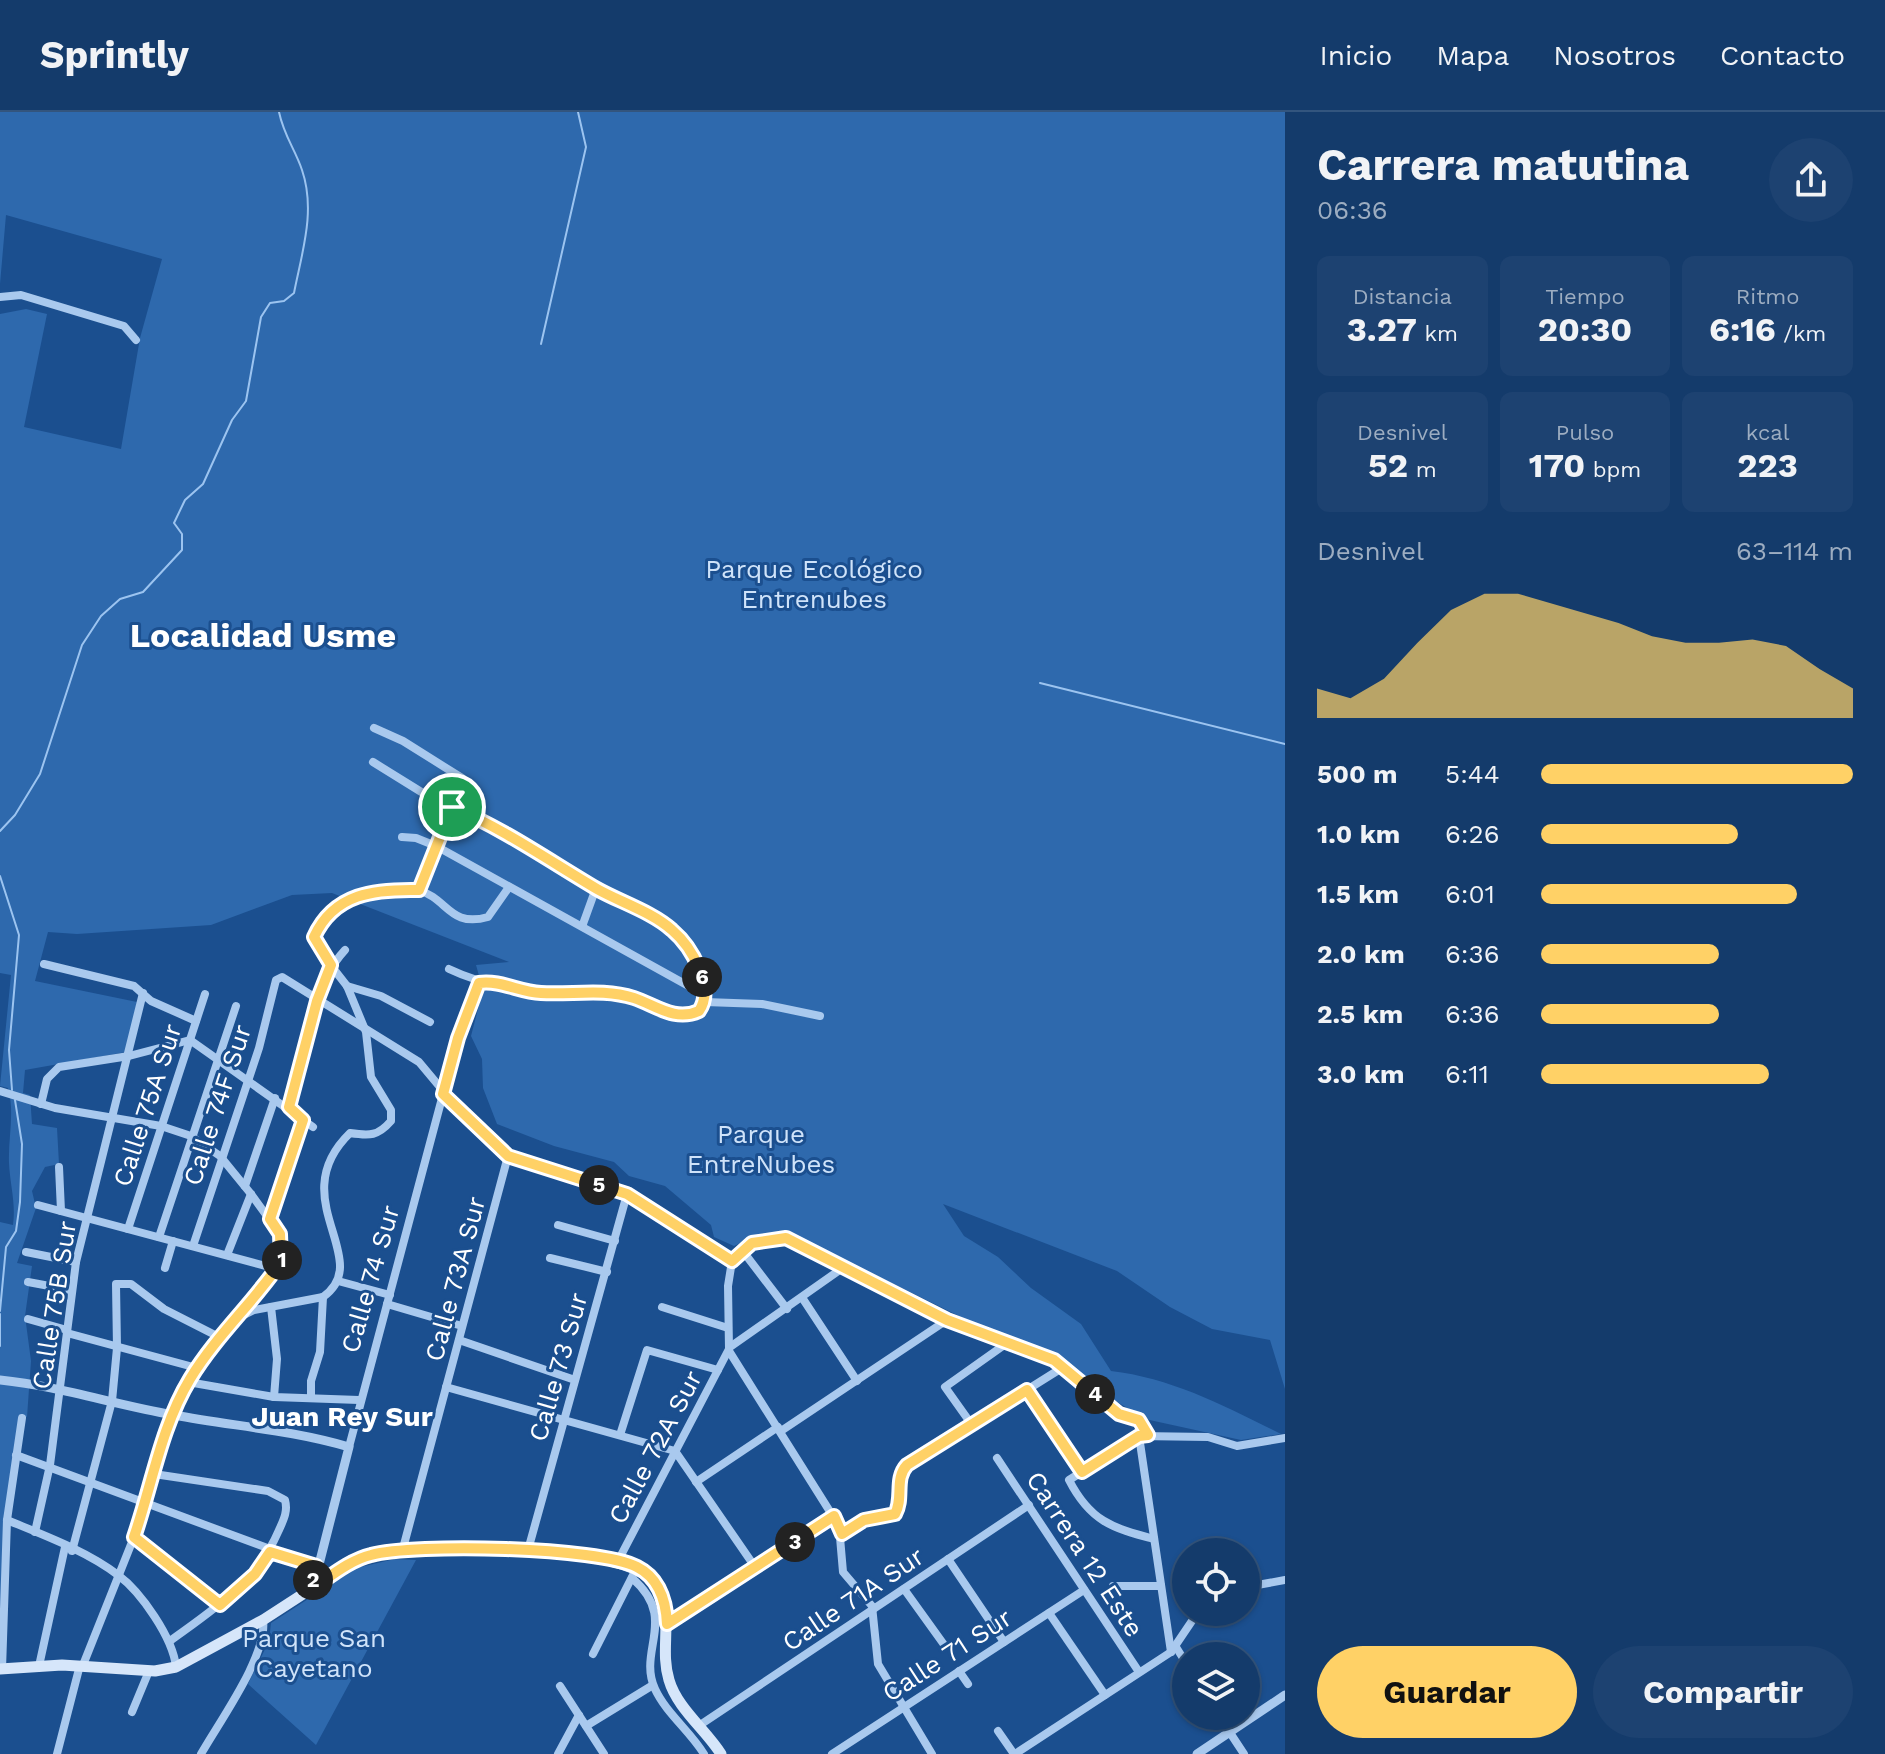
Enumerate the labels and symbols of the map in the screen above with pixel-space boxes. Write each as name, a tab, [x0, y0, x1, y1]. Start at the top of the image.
park label: Parque Ecológico Entrenubes	[705, 554, 923, 614]
district label: Localidad Usme	[130, 615, 396, 655]
pin	[418, 773, 486, 841]
pin: 6	[682, 957, 722, 997]
street label: Calle 75A Sur	[107, 1020, 187, 1190]
street label: Calle 74F Sur	[177, 1021, 257, 1189]
park label: Parque EntreNubes	[687, 1119, 835, 1179]
pin: 5	[579, 1165, 619, 1205]
street label: Calle 73A Sur	[419, 1193, 491, 1365]
street label: Calle 74 Sur	[335, 1202, 405, 1356]
street label: Calle 75B Sur	[26, 1219, 82, 1391]
pin: 1	[262, 1240, 302, 1280]
street label: Calle 73 Sur	[522, 1289, 594, 1445]
street label: Calle 72A Sur	[602, 1365, 708, 1529]
pin: 4	[1075, 1374, 1115, 1414]
district label: Juan Rey Sur	[251, 1400, 433, 1433]
street label: Carrera 12 Este	[1020, 1466, 1150, 1642]
pin: 3	[775, 1522, 815, 1562]
street label: Calle 71A Sur	[777, 1541, 929, 1657]
pin: 2	[293, 1560, 333, 1600]
street label: Calle 71 Sur	[877, 1602, 1017, 1708]
park label: Parque San Cayetano	[242, 1623, 386, 1683]

